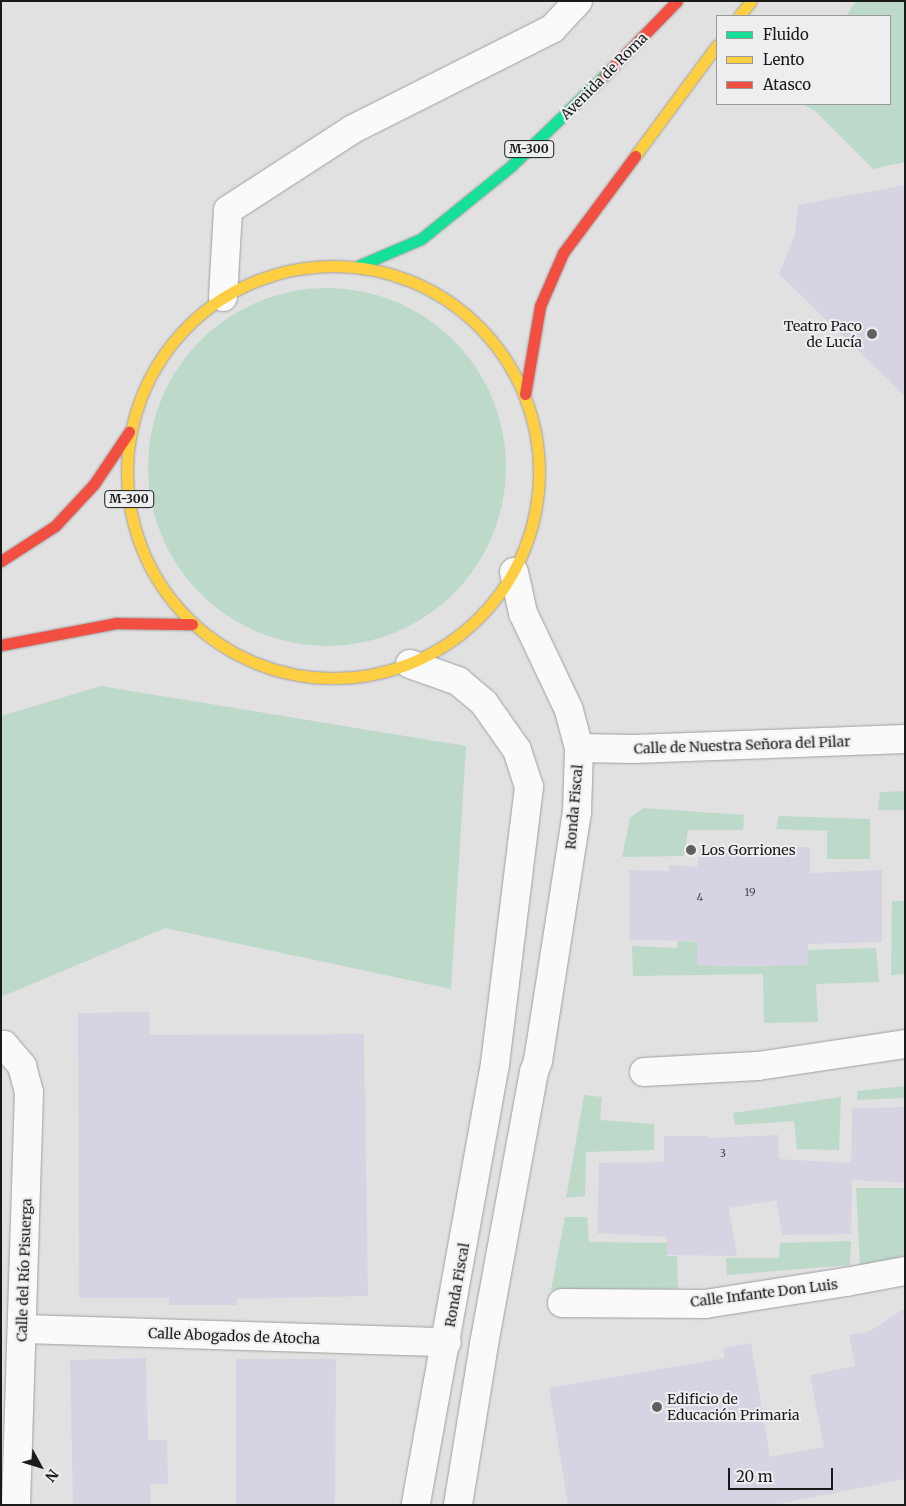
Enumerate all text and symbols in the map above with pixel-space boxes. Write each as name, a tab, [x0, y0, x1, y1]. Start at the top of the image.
legend	[716, 15, 891, 105]
text: Fluido	[763, 25, 809, 44]
street label: Avenida de Roma	[557, 29, 651, 123]
text: Lento	[763, 50, 804, 69]
text: Atasco	[763, 75, 811, 94]
road number: M-300	[504, 140, 554, 158]
place label: Teatro Paco de Lucía	[784, 318, 862, 351]
marker: Teatro Paco de Lucía	[866, 328, 878, 340]
road number: M-300	[104, 489, 154, 508]
street label: Calle de Nuestra Señora del Pilar	[633, 733, 851, 757]
street label: Ronda Fiscal	[562, 764, 586, 850]
place label: Los Gorriones	[701, 842, 796, 858]
marker: Los Gorriones	[685, 844, 697, 856]
house number: 19	[744, 885, 756, 899]
house number: 4	[697, 890, 703, 904]
house number: 3	[720, 1146, 726, 1160]
street label: Calle del Río Pisuerga	[13, 1198, 35, 1342]
street label: Ronda Fiscal	[441, 1242, 473, 1328]
street label: Calle Infante Don Luis	[689, 1276, 839, 1310]
street label: Calle Abogados de Atocha	[148, 1325, 320, 1347]
place label: Edificio de Educación Primaria	[667, 1391, 800, 1424]
marker: Edificio de Educación Primaria	[651, 1401, 663, 1413]
north arrow	[15, 1441, 65, 1491]
scale bar	[731, 1458, 836, 1490]
text: N	[41, 1465, 62, 1485]
text: 20 m	[736, 1467, 773, 1486]

